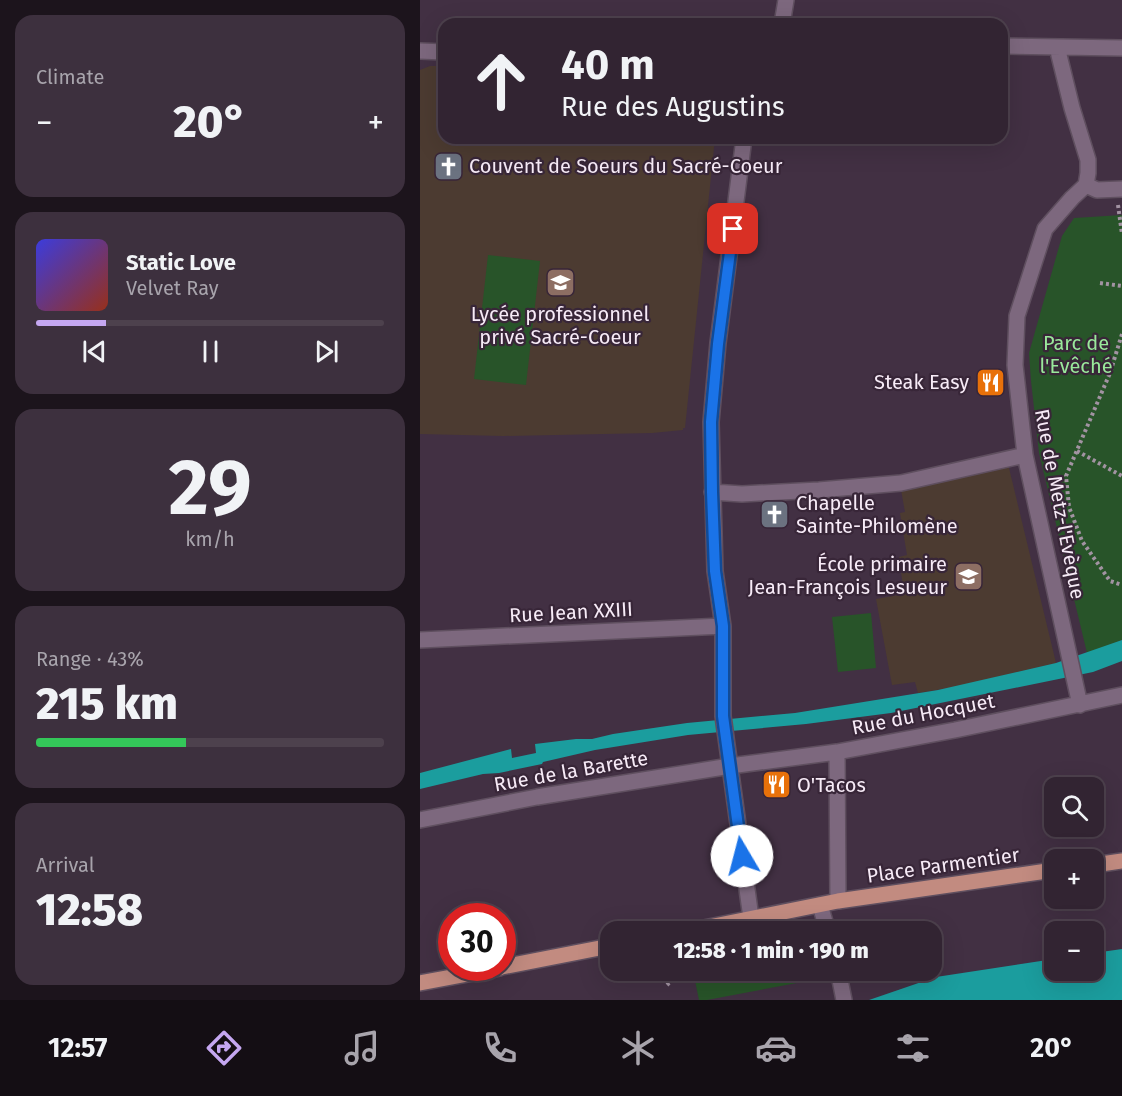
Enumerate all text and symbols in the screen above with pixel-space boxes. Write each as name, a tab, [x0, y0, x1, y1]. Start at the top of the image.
text: 40 m	[561, 40, 655, 90]
icon: ahead	[462, 42, 540, 120]
text: Climate	[36, 65, 104, 89]
text: Rue des Augustins	[561, 91, 785, 123]
text: 20°	[173, 95, 247, 149]
text: −	[36, 103, 53, 143]
text: +	[368, 103, 384, 143]
church icon: Couvent de Soeurs du Sacré-Coeur	[432, 150, 464, 182]
place label: Couvent de Soeurs du Sacré-Coeur	[469, 154, 783, 178]
pin	[707, 203, 758, 254]
icon: arrive	[716, 212, 749, 245]
text: Static Love	[126, 249, 236, 276]
school or university icon: Lycée professionnel privé Sacré-Coeur	[544, 267, 576, 299]
text: Velvet Ray	[126, 276, 219, 300]
place label: Lycée professionnel privé Sacré-Coeur	[471, 302, 649, 349]
park label: Parc de l'Evêché	[1039, 331, 1113, 378]
icon: previous	[78, 335, 111, 368]
icon: pause	[194, 335, 227, 368]
icon: next	[310, 335, 343, 368]
restaurant icon: Steak Easy	[974, 366, 1006, 398]
place label: Steak Easy	[874, 370, 969, 394]
street label: Rue de Metz-l'Evèque	[1030, 407, 1090, 601]
text: 29	[168, 441, 252, 535]
place label: Chapelle Sainte-Philomène	[796, 491, 958, 538]
church icon: Chapelle Sainte-Philomène	[759, 499, 791, 531]
text: km/h	[185, 527, 235, 551]
place label: École primaire Jean-François Lesueur	[748, 552, 947, 600]
school or university icon: École primaire Jean-François Lesueur	[952, 560, 984, 592]
street label: Rue Jean XXIII	[508, 597, 634, 627]
text: Range · 43%	[36, 647, 144, 671]
text: 215 km	[36, 677, 178, 731]
street label: Rue du Hocquet	[850, 688, 997, 740]
street label: Rue de la Barette	[492, 746, 650, 796]
restaurant icon: O'Tacos	[760, 769, 792, 801]
place label: O'Tacos	[797, 773, 866, 797]
map controls	[1044, 777, 1104, 981]
button: search	[1044, 777, 1104, 837]
position arrow	[710, 824, 774, 888]
street label: Place Parmentier	[865, 842, 1021, 888]
button: +	[1044, 849, 1104, 909]
text: Arrival	[36, 853, 95, 877]
text: 12:58	[36, 883, 143, 937]
speed limit sign: 30	[438, 903, 516, 981]
button: −	[1044, 921, 1104, 981]
text: 12:58 · 1 min · 190 m	[673, 937, 869, 964]
icon: directions	[203, 1027, 245, 1069]
icon: music	[341, 1027, 383, 1069]
icon: phone	[479, 1027, 521, 1069]
icon: climate	[617, 1027, 659, 1069]
icon: car	[755, 1027, 797, 1069]
icon: filters	[892, 1027, 934, 1069]
text: 12:57	[48, 1032, 107, 1064]
text: 20°	[1030, 1032, 1074, 1064]

